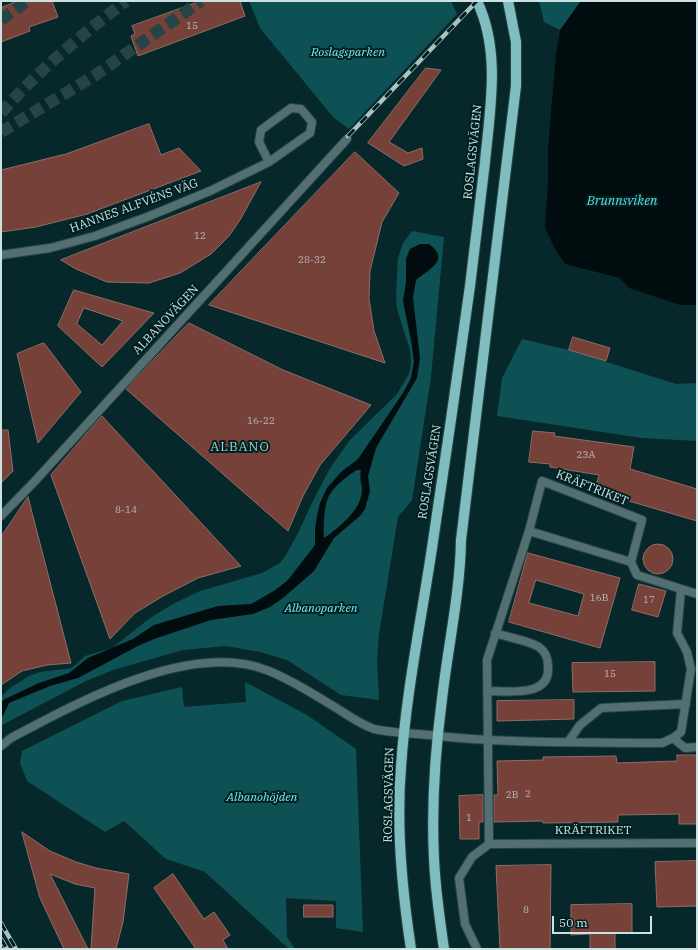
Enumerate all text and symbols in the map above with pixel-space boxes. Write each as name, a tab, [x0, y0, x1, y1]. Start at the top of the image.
house number: 15	[186, 20, 198, 32]
park label: Roslagsparken	[311, 46, 385, 60]
street label: ROSLAGSVÄGEN	[461, 104, 485, 200]
street label: HANNES ALFVÉNS VÄG	[68, 176, 200, 236]
water label: Brunnsviken	[587, 193, 657, 209]
house number: 12	[194, 230, 206, 242]
house number: 28-32	[298, 254, 326, 266]
street label: ALBANOVÄGEN	[130, 282, 202, 358]
house number: 16-22	[247, 415, 275, 427]
street label: ROSLAGSVÄGEN	[415, 424, 445, 520]
district label: ALBANO	[210, 439, 270, 455]
house number: 23A	[577, 449, 595, 461]
street label: KRÄFTRIKET	[554, 467, 630, 509]
house number: 8-14	[115, 504, 137, 516]
house number: 16B	[590, 592, 608, 604]
house number: 17	[643, 594, 655, 606]
park label: Albanoparken	[284, 602, 358, 616]
house number: 15	[604, 668, 616, 680]
street label: ROSLAGSVÄGEN	[381, 747, 397, 843]
house number: 2	[525, 788, 531, 800]
house number: 2B	[506, 789, 518, 801]
park label: Albanohöjden	[227, 791, 297, 805]
house number: 1	[466, 812, 472, 824]
street label: KRÄFTRIKET	[555, 824, 631, 838]
house number: 8	[523, 904, 529, 916]
scale bar	[554, 908, 654, 934]
text: 50 m	[559, 915, 588, 930]

